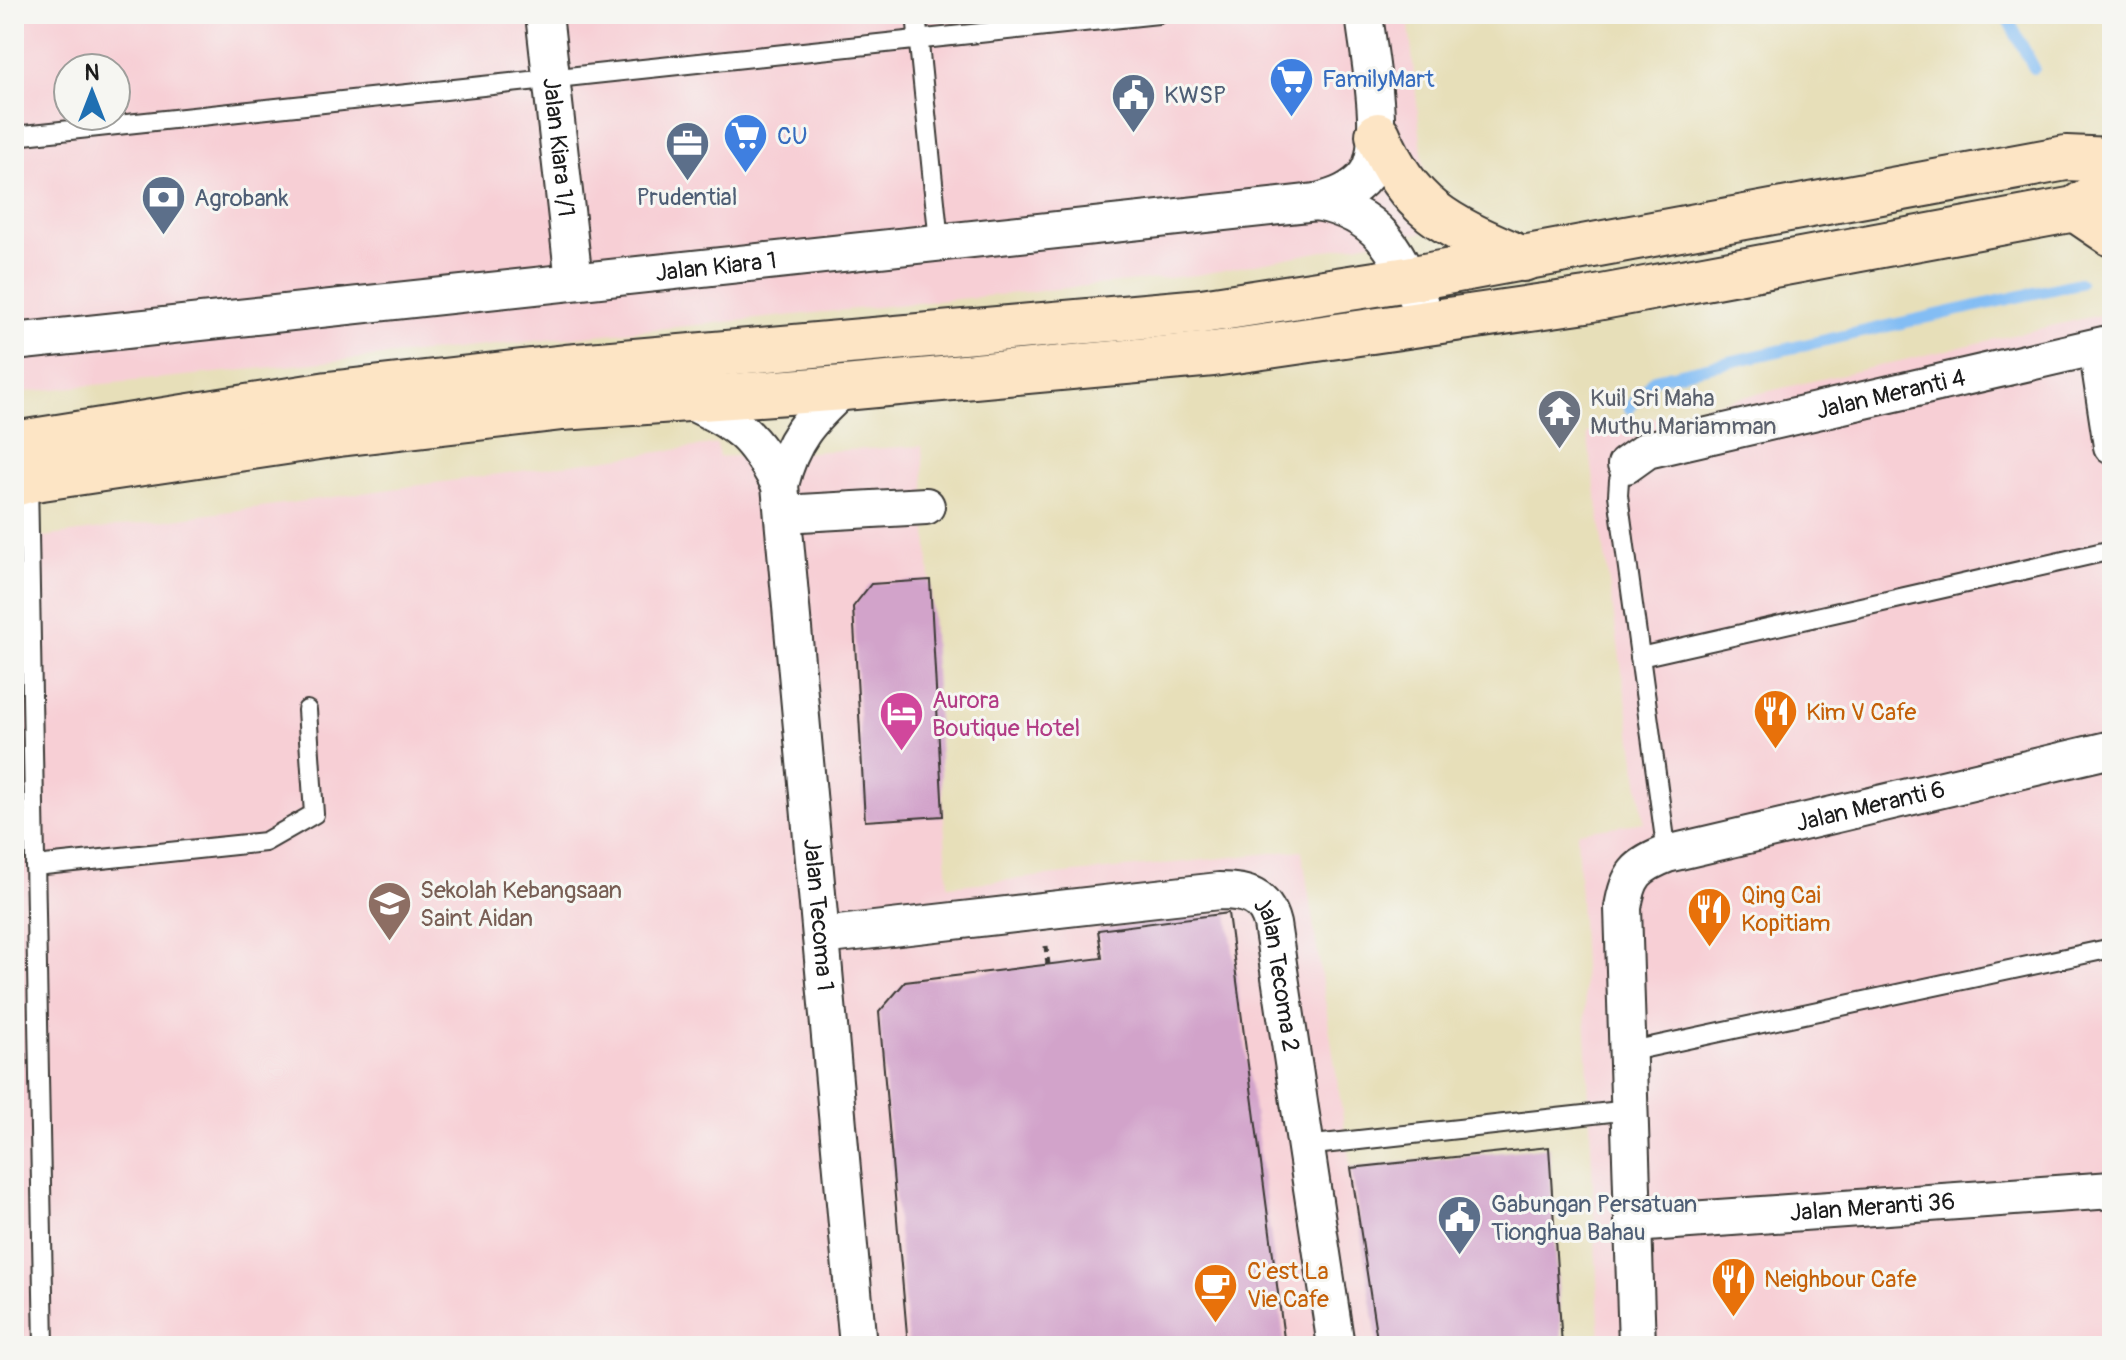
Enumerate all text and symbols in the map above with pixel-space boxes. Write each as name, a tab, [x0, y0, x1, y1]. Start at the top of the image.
north arrow	[52, 52, 132, 132]
supermarket icon: FamilyMart	[1267, 55, 1315, 118]
text: N	[85, 59, 100, 87]
place label: FamilyMart	[1322, 65, 1435, 94]
public building icon: KWSP	[1109, 71, 1157, 134]
street label: Jalan Kiara 1/1	[536, 76, 581, 218]
place label: KWSP	[1164, 81, 1226, 110]
supermarket icon: CU	[722, 112, 770, 175]
office icon: Prudential	[663, 119, 711, 182]
place label: CU	[777, 122, 808, 151]
bank icon: Agrobank	[139, 174, 187, 237]
place label: Prudential	[637, 183, 737, 212]
place label: Agrobank	[194, 184, 288, 213]
street label: Jalan Kiara 1	[654, 246, 778, 288]
street label: Jalan Meranti 4	[1813, 363, 1968, 426]
place label: Kuil Sri Maha Muthu Mariamman	[1590, 384, 1777, 441]
temple icon: Kuil Sri Maha Muthu Mariamman	[1535, 388, 1583, 451]
place label: Aurora Boutique Hotel	[932, 686, 1080, 743]
restaurant icon: Kim V Cafe	[1751, 688, 1799, 751]
hotel icon: Aurora Boutique Hotel	[877, 690, 925, 753]
place label: Kim V Cafe	[1806, 698, 1917, 727]
street label: Jalan Meranti 6	[1793, 775, 1948, 838]
street label: Jalan Tecoma 1	[797, 837, 840, 992]
place label: Sekolah Kebangsaan Saint Aidan	[420, 876, 622, 933]
school or university icon: Sekolah Kebangsaan Saint Aidan	[365, 880, 413, 943]
place label: Qing Cai Kopitiam	[1741, 881, 1831, 938]
restaurant icon: Qing Cai Kopitiam	[1686, 885, 1734, 948]
street label: Jalan Tecoma 2	[1247, 891, 1305, 1054]
street label: Jalan Meranti 36	[1789, 1187, 1956, 1228]
place label: Gabungan Persatuan Tionghua Bahau	[1491, 1190, 1697, 1247]
public building icon: Gabungan Persatuan Tionghua Bahau	[1436, 1194, 1484, 1257]
restaurant icon: Neighbour Cafe	[1709, 1255, 1757, 1318]
place label: C'est La Vie Cafe	[1247, 1257, 1329, 1314]
cafe icon: C'est La Vie Cafe	[1192, 1261, 1240, 1324]
place label: Neighbour Cafe	[1764, 1265, 1917, 1294]

